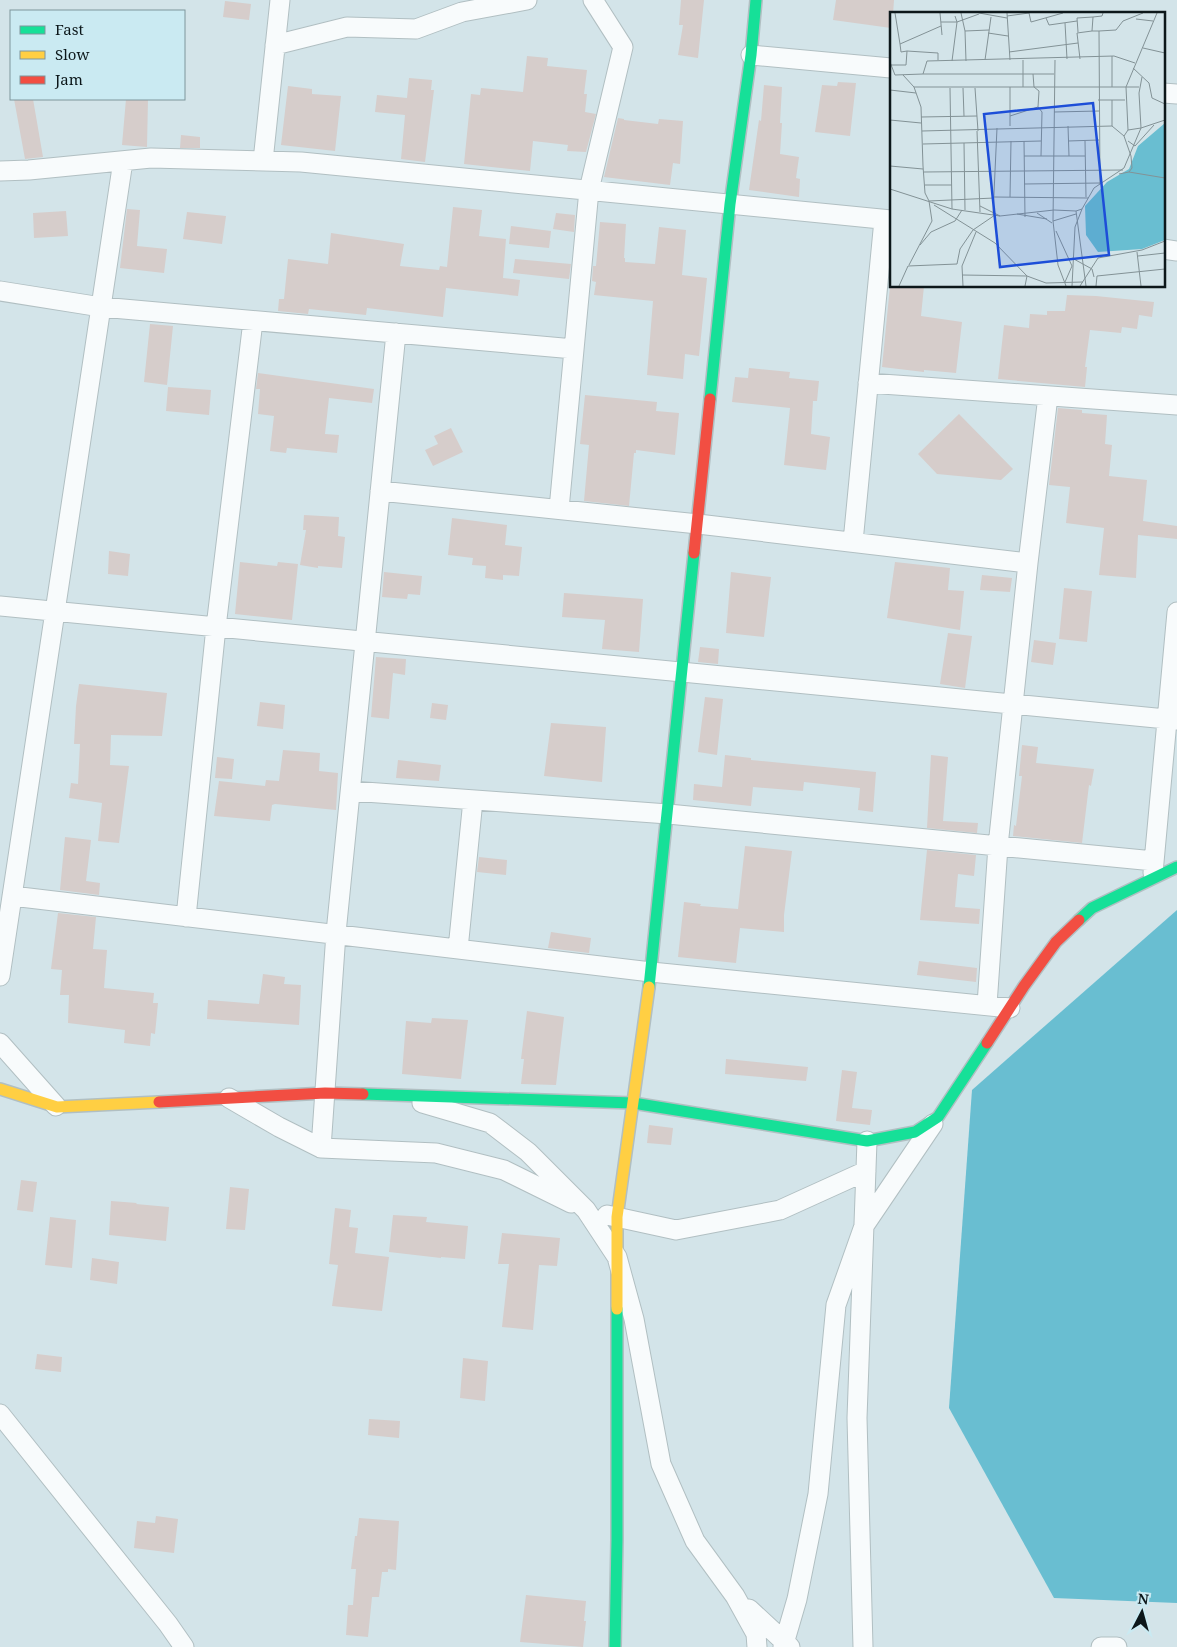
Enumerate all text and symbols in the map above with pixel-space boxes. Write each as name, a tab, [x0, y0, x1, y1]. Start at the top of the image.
legend	[10, 10, 185, 100]
inset map	[890, 12, 1164, 288]
text: Fast	[55, 19, 84, 39]
text: Slow	[55, 44, 89, 64]
text: Jam	[54, 69, 83, 89]
north arrow	[1117, 1587, 1167, 1637]
text: N	[1137, 1589, 1150, 1609]

